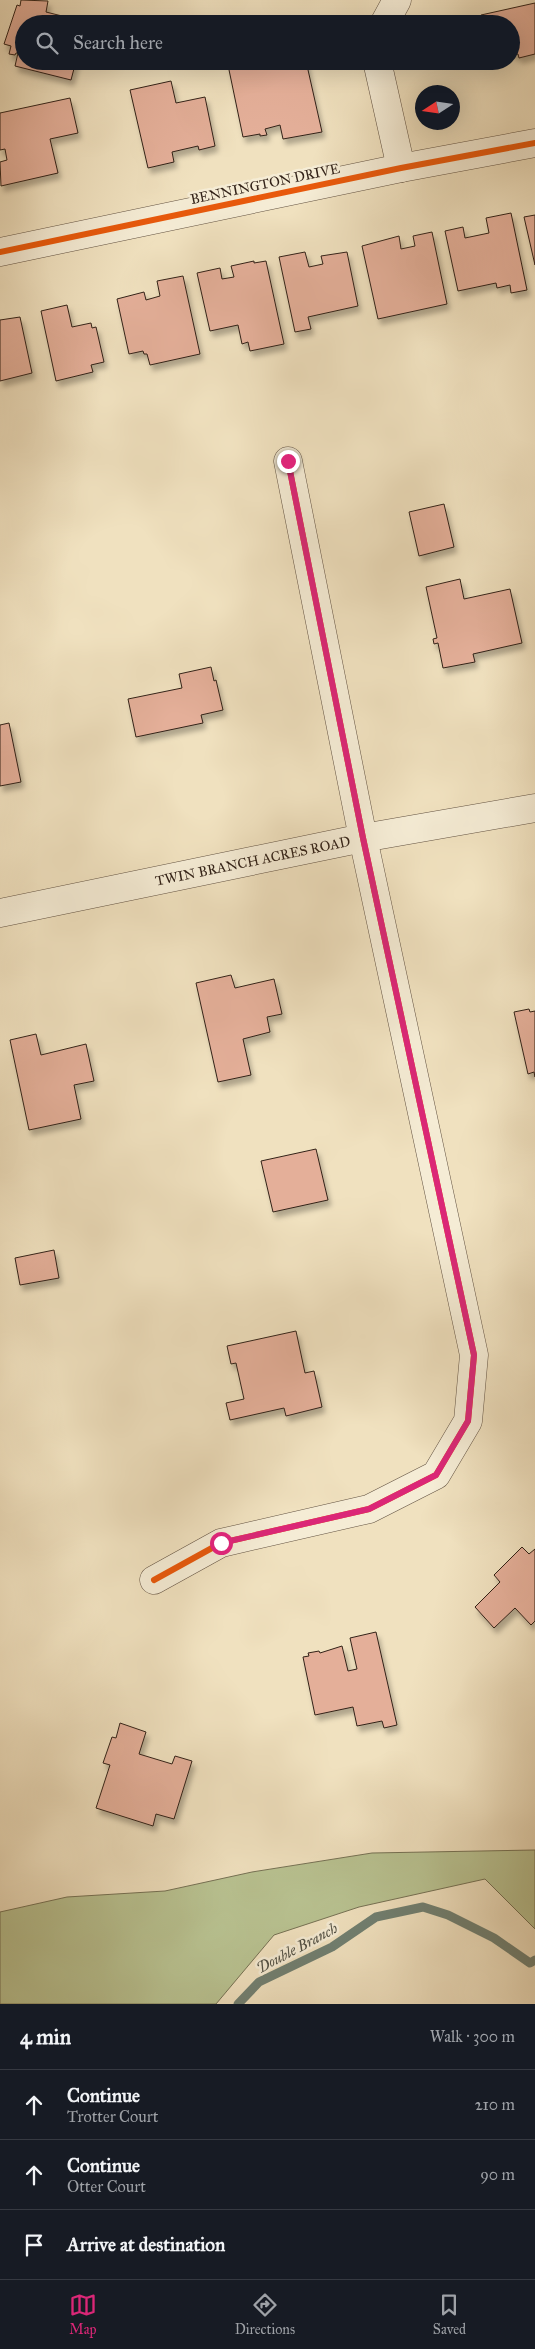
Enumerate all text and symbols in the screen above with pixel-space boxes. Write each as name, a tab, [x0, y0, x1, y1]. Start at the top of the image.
search box	[15, 15, 520, 70]
icon: search	[33, 29, 61, 57]
text: Search here	[73, 31, 163, 54]
north arrow	[415, 85, 460, 130]
street label: BENNINGTON DRIVE	[189, 160, 341, 208]
route end	[277, 450, 300, 473]
street label: TWIN BRANCH ACRES ROAD	[154, 832, 352, 889]
route start	[210, 1532, 233, 1555]
water label: Double Branch	[253, 1919, 341, 1977]
text: 4 min	[20, 2024, 71, 2050]
text: Walk · 300 m	[430, 2027, 515, 2046]
text: Continue	[67, 2084, 140, 2107]
icon: ahead	[20, 2091, 48, 2119]
text: 210 m	[475, 2095, 515, 2114]
text: Trotter Court	[67, 2107, 158, 2126]
text: Continue	[67, 2154, 140, 2177]
icon: ahead	[20, 2161, 48, 2189]
text: 90 m	[480, 2165, 515, 2184]
text: Otter Court	[67, 2177, 146, 2196]
icon: arrive	[20, 2231, 48, 2259]
text: Arrive at destination	[67, 2233, 225, 2256]
tab: Map	[69, 2291, 97, 2338]
tab: Directions	[235, 2291, 295, 2338]
tab: Saved	[433, 2291, 466, 2338]

